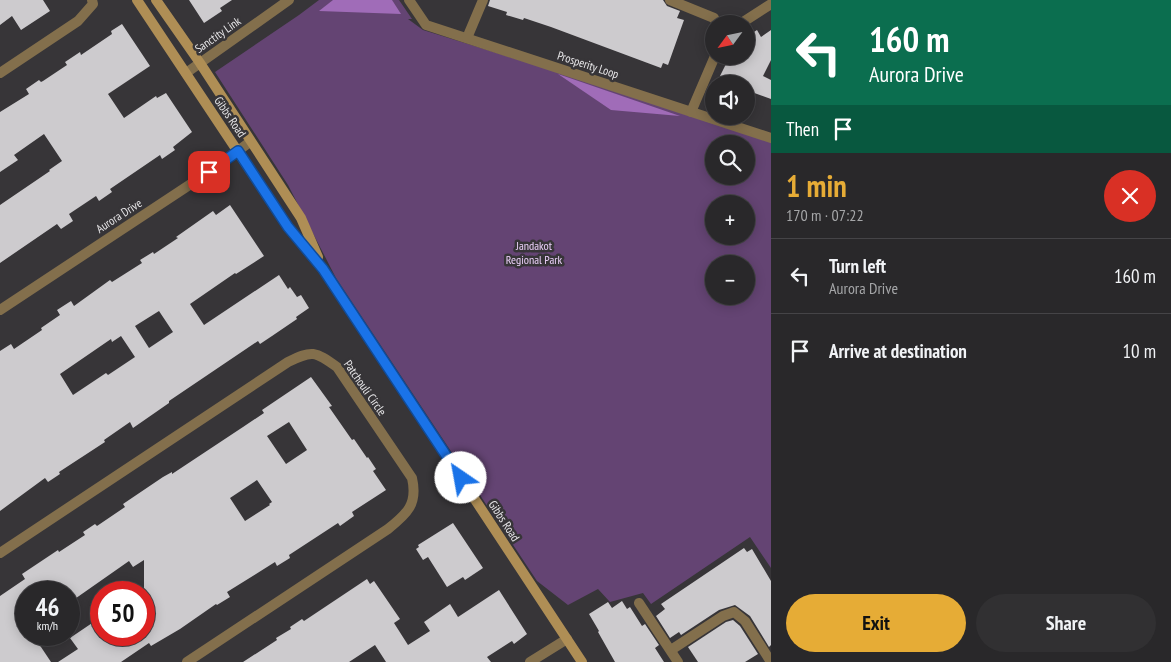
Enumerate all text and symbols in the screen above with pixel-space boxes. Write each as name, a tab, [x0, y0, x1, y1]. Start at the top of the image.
street label: Sanctity Link	[192, 13, 244, 56]
north arrow	[705, 15, 755, 65]
map controls	[705, 15, 755, 305]
text: 160 m	[869, 16, 950, 62]
icon: left	[786, 20, 851, 85]
street label: Prosperity Loop	[556, 48, 621, 81]
text: Aurora Drive	[869, 60, 964, 88]
button: sound	[705, 75, 755, 125]
street label: Gibbs Road	[211, 93, 249, 140]
icon: arrive	[829, 115, 857, 143]
text: Then	[786, 117, 819, 141]
button: search	[705, 135, 755, 185]
pin	[188, 151, 230, 193]
icon: arrive	[195, 158, 223, 186]
text: 1 min	[786, 166, 847, 205]
button: close	[1104, 170, 1156, 222]
street label: Aurora Drive	[93, 195, 145, 236]
button: +	[705, 195, 755, 245]
text: 170 m · 07:22	[786, 205, 864, 225]
park label: Jandakot Regional Park	[506, 238, 563, 267]
text: Turn left	[829, 254, 886, 278]
button: −	[705, 255, 755, 305]
icon: left	[786, 262, 814, 290]
text: 160 m	[1114, 264, 1156, 288]
text: Aurora Drive	[829, 278, 898, 298]
icon: arrive	[786, 337, 814, 365]
text: Arrive at destination	[829, 339, 967, 363]
text: 10 m	[1123, 339, 1156, 363]
street label: Patchouli Circle	[341, 357, 390, 418]
position arrow	[434, 451, 486, 503]
street label: Gibbs Road	[486, 497, 523, 544]
speed limit sign: 50	[90, 581, 155, 646]
text: 46	[36, 591, 59, 623]
button: Exit	[786, 594, 966, 652]
button: Share	[976, 594, 1156, 652]
text: km/h	[37, 618, 58, 633]

